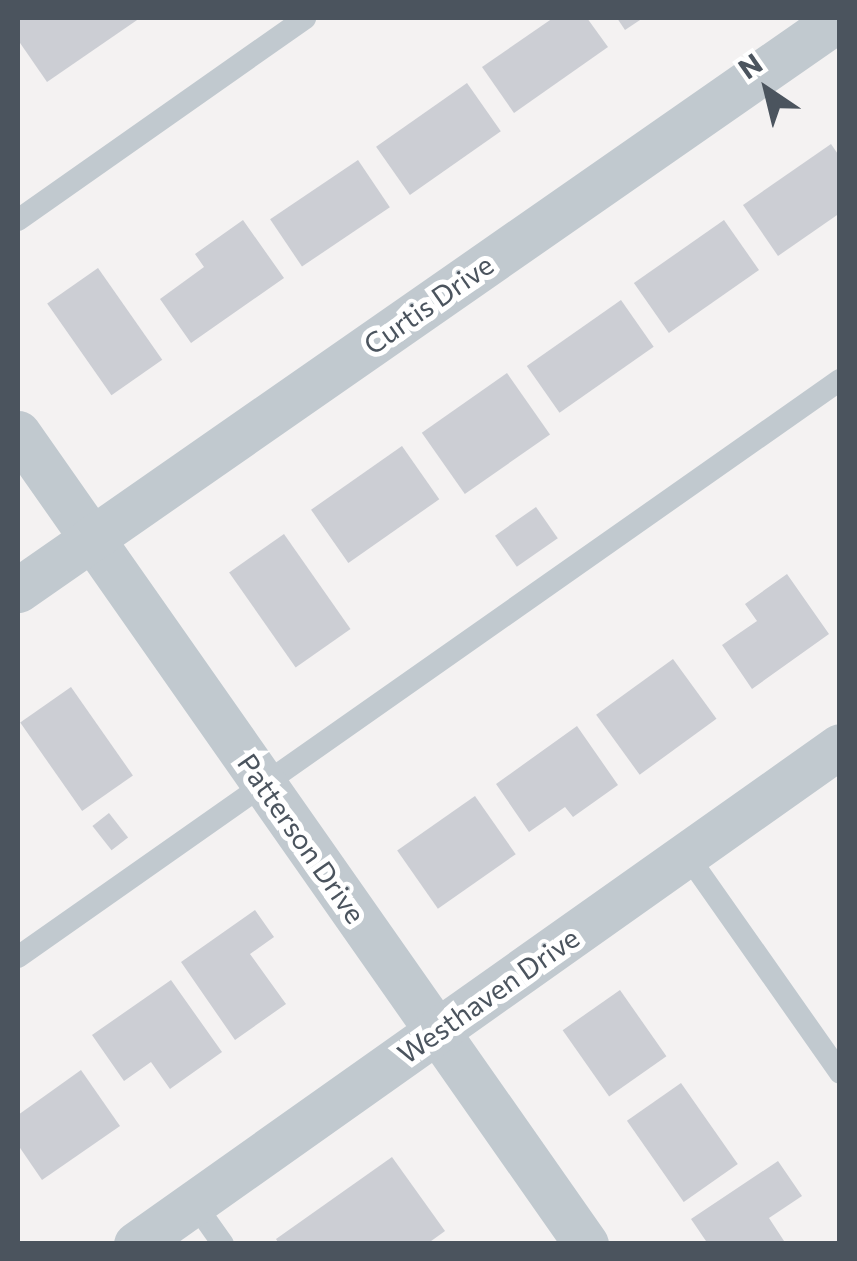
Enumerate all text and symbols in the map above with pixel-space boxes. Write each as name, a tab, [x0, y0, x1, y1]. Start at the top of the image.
north arrow	[717, 40, 817, 140]
text: N	[731, 45, 768, 85]
street label: Curtis Drive	[357, 247, 499, 361]
street label: Patterson Drive	[231, 747, 373, 929]
street label: Westhaven Drive	[391, 920, 585, 1070]

